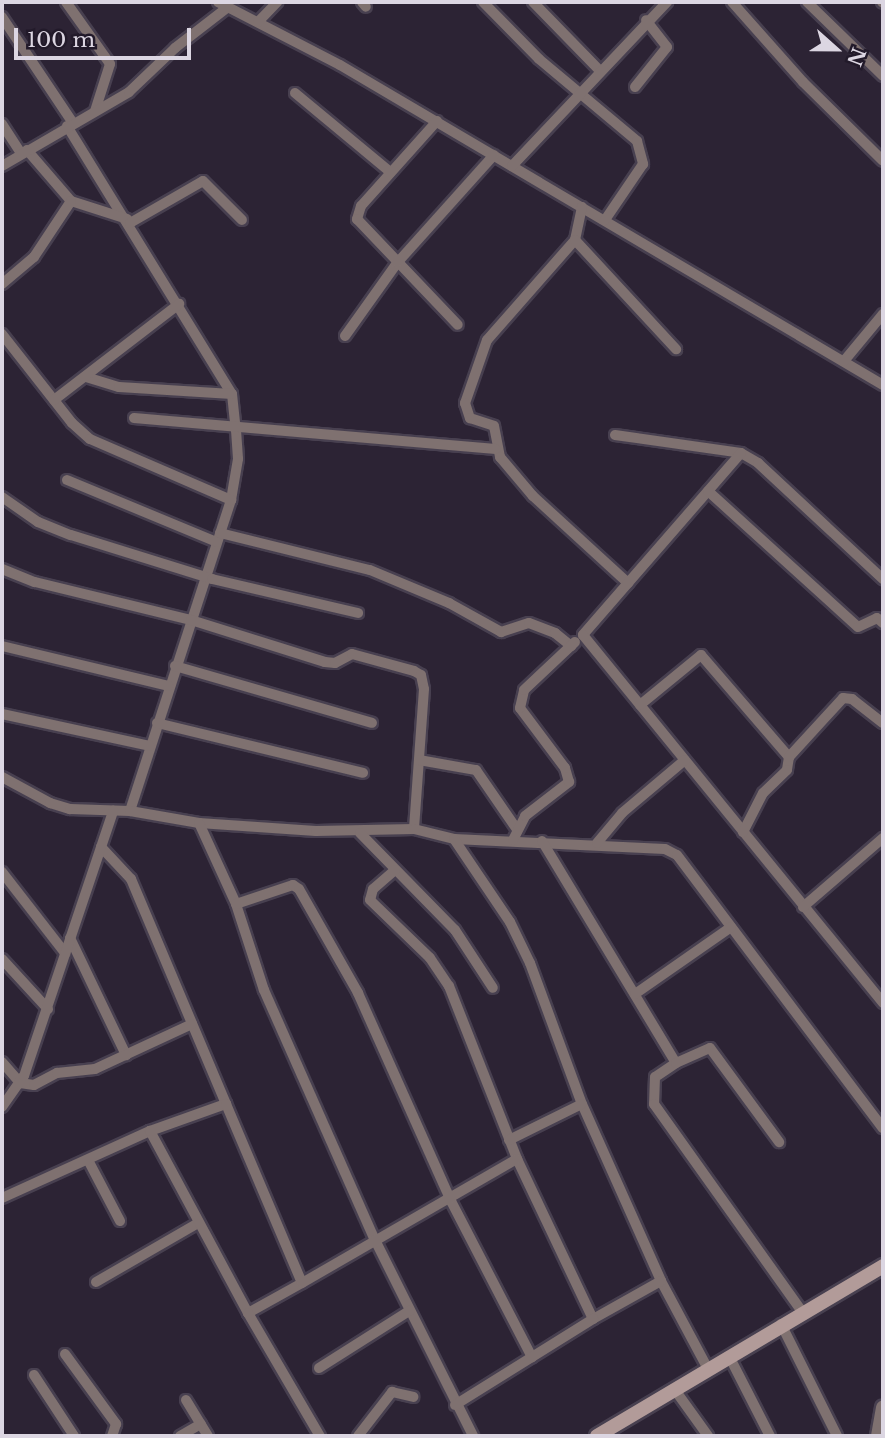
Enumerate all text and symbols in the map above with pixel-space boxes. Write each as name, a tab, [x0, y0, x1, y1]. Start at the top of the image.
scale bar	[18, 14, 194, 58]
north arrow	[801, 14, 871, 84]
text: 100 m	[27, 27, 95, 53]
text: N	[842, 44, 870, 69]

